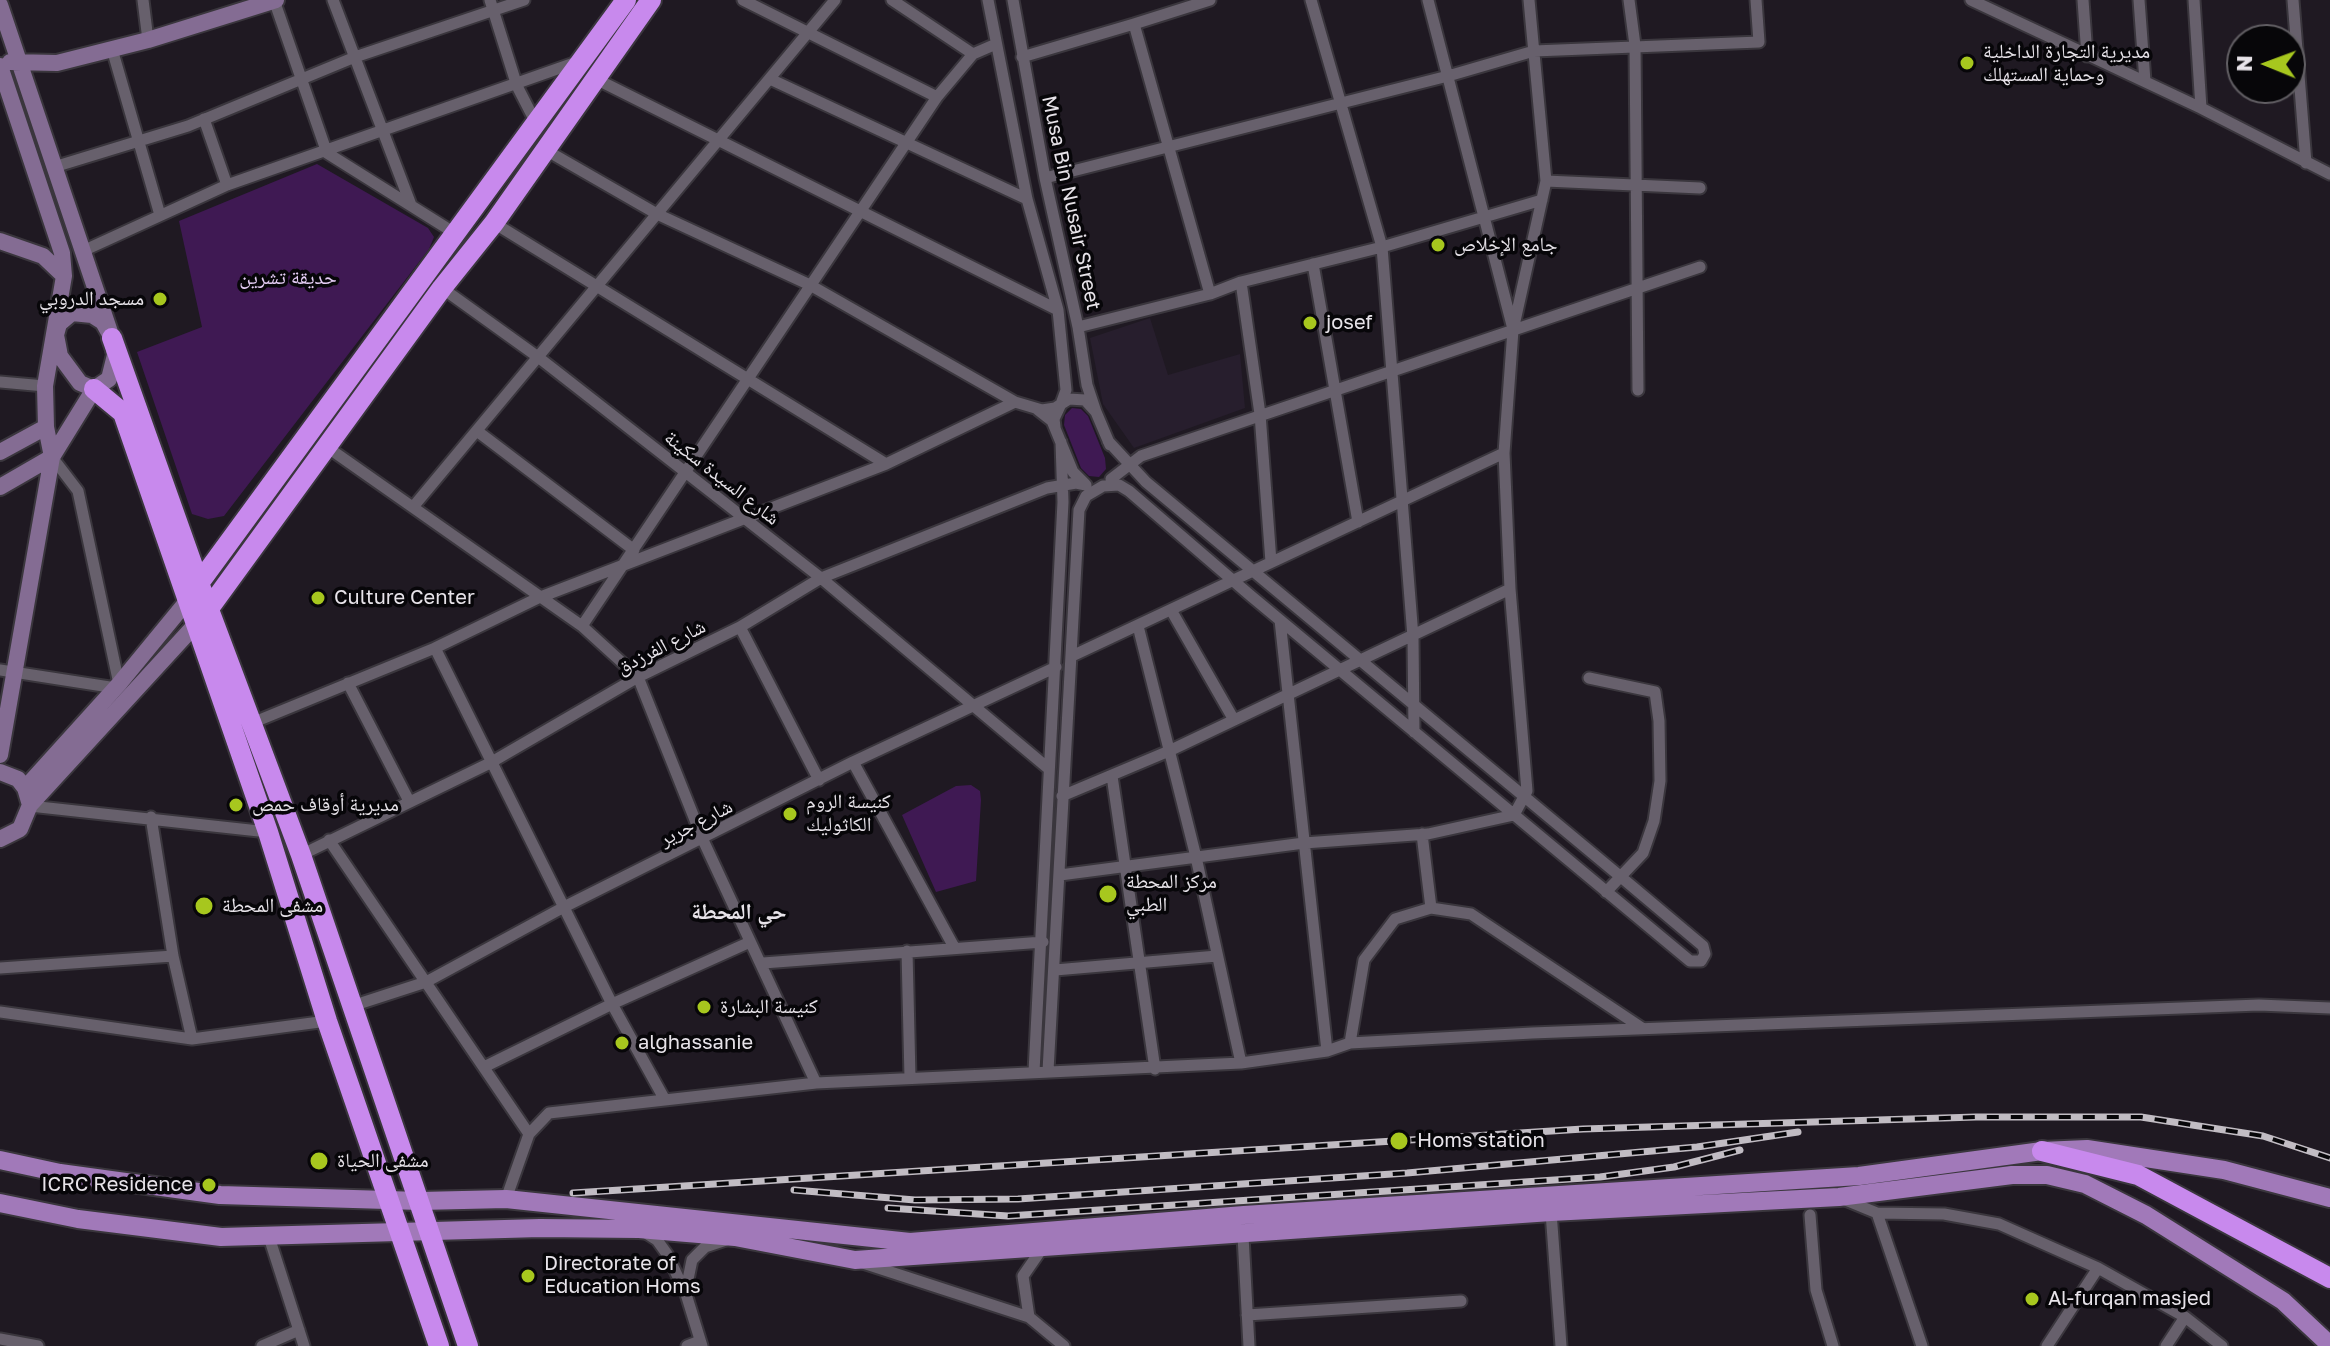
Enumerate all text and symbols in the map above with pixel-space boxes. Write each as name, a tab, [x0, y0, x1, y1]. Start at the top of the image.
north arrow	[2226, 24, 2306, 104]
place label: مديرية التجارة الداخلية وحماية المستهلك	[1983, 40, 2150, 87]
marker: مديرية التجارة الداخلية وحماية المستهلك	[1958, 54, 1976, 72]
text: N	[2230, 55, 2257, 72]
street label: Musa Bin Nusair Street	[1037, 93, 1105, 313]
place label: جامع الإخلاص	[1454, 233, 1557, 257]
marker: جامع الإخلاص	[1429, 236, 1447, 254]
park label: حديقة تشرين	[239, 266, 337, 290]
place label: مسجد الدروبي	[39, 287, 144, 311]
marker: مسجد الدروبي	[151, 290, 169, 308]
place label: josef	[1326, 311, 1373, 335]
marker: josef	[1301, 314, 1319, 332]
street label: شارع السيدة سكينة	[660, 426, 784, 530]
place label: Culture Center	[334, 586, 475, 610]
marker: Culture Center	[309, 589, 327, 607]
street label: شارع الفرزدق	[612, 614, 710, 680]
place label: كنيسة الروم الكاثوليك	[806, 790, 891, 837]
place label: مديرية أوقاف حمص	[252, 793, 399, 817]
street label: شارع جرير	[655, 794, 737, 852]
marker: مديرية أوقاف حمص	[227, 796, 245, 814]
marker: كنيسة الروم الكاثوليك	[781, 805, 799, 823]
place label: مركز المحطة الطبي	[1126, 870, 1217, 917]
marker: مركز المحطة الطبي	[1097, 883, 1119, 905]
place label: مشفى المحطة	[222, 894, 323, 918]
marker: مشفى المحطة	[193, 895, 215, 917]
district label: حي المحطة	[691, 899, 787, 925]
place label: كنيسة البشارة	[720, 995, 818, 1019]
marker: كنيسة البشارة	[695, 998, 713, 1016]
place label: alghassanie	[638, 1031, 753, 1055]
marker: alghassanie	[613, 1034, 631, 1052]
place label: Homs station	[1417, 1129, 1545, 1153]
marker: Homs station	[1388, 1130, 1410, 1152]
place label: مشفى الحياة	[337, 1149, 429, 1173]
marker: مشفى الحياة	[308, 1150, 330, 1172]
place label: ICRC Residence	[41, 1173, 193, 1197]
marker: ICRC Residence	[200, 1176, 218, 1194]
place label: Directorate of Education Homs	[544, 1252, 701, 1299]
marker: Directorate of Education Homs	[519, 1267, 537, 1285]
place label: Al-furqan masjed	[2048, 1287, 2211, 1311]
marker: Al-furqan masjed	[2023, 1290, 2041, 1308]

